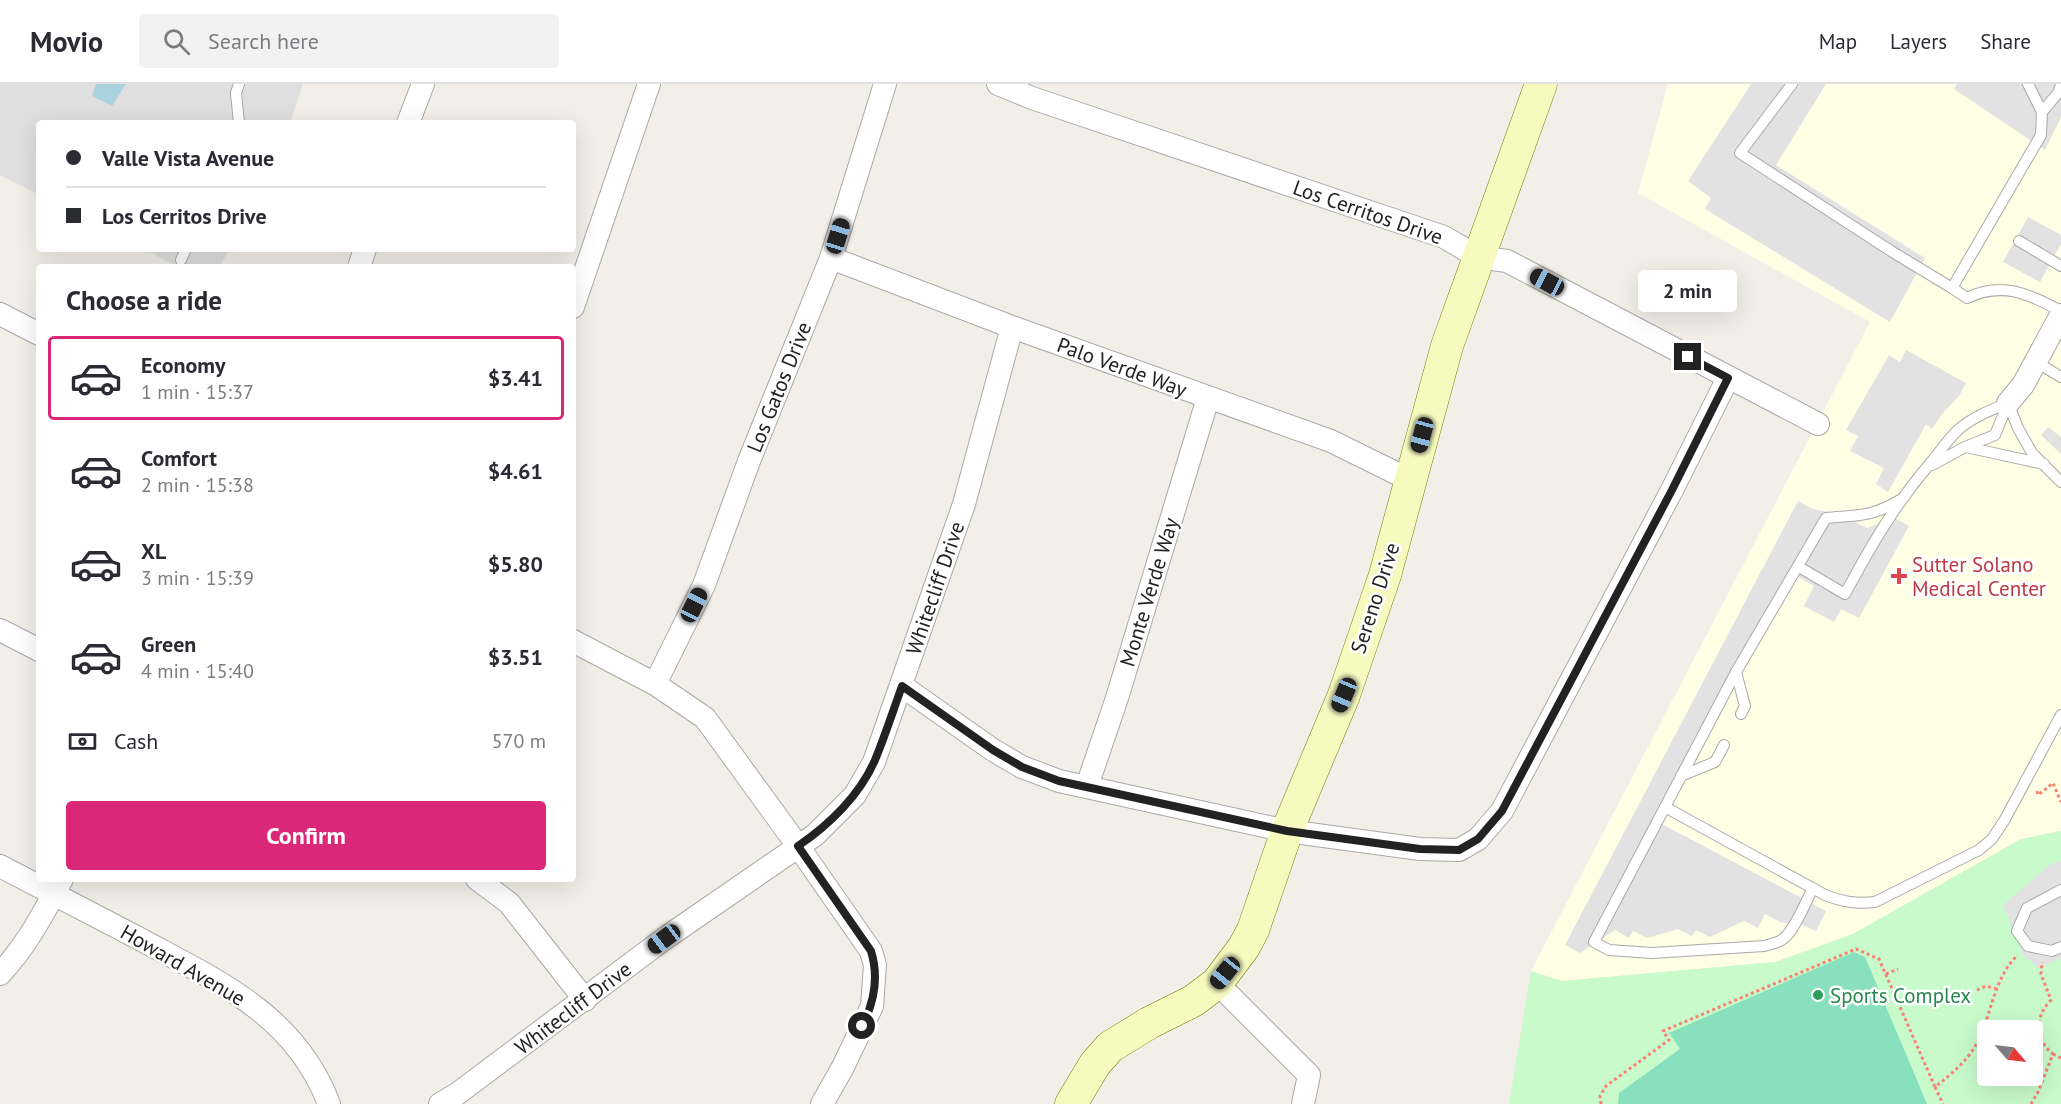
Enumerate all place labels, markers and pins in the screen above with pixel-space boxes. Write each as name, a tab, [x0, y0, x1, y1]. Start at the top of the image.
place label: Sutter Solano Medical Center	[1912, 551, 2046, 602]
marker: Sutter Solano Medical Center	[1890, 567, 1908, 585]
place label: Sports Complex	[1830, 982, 1971, 1009]
marker: Sports Complex	[1811, 988, 1825, 1002]

